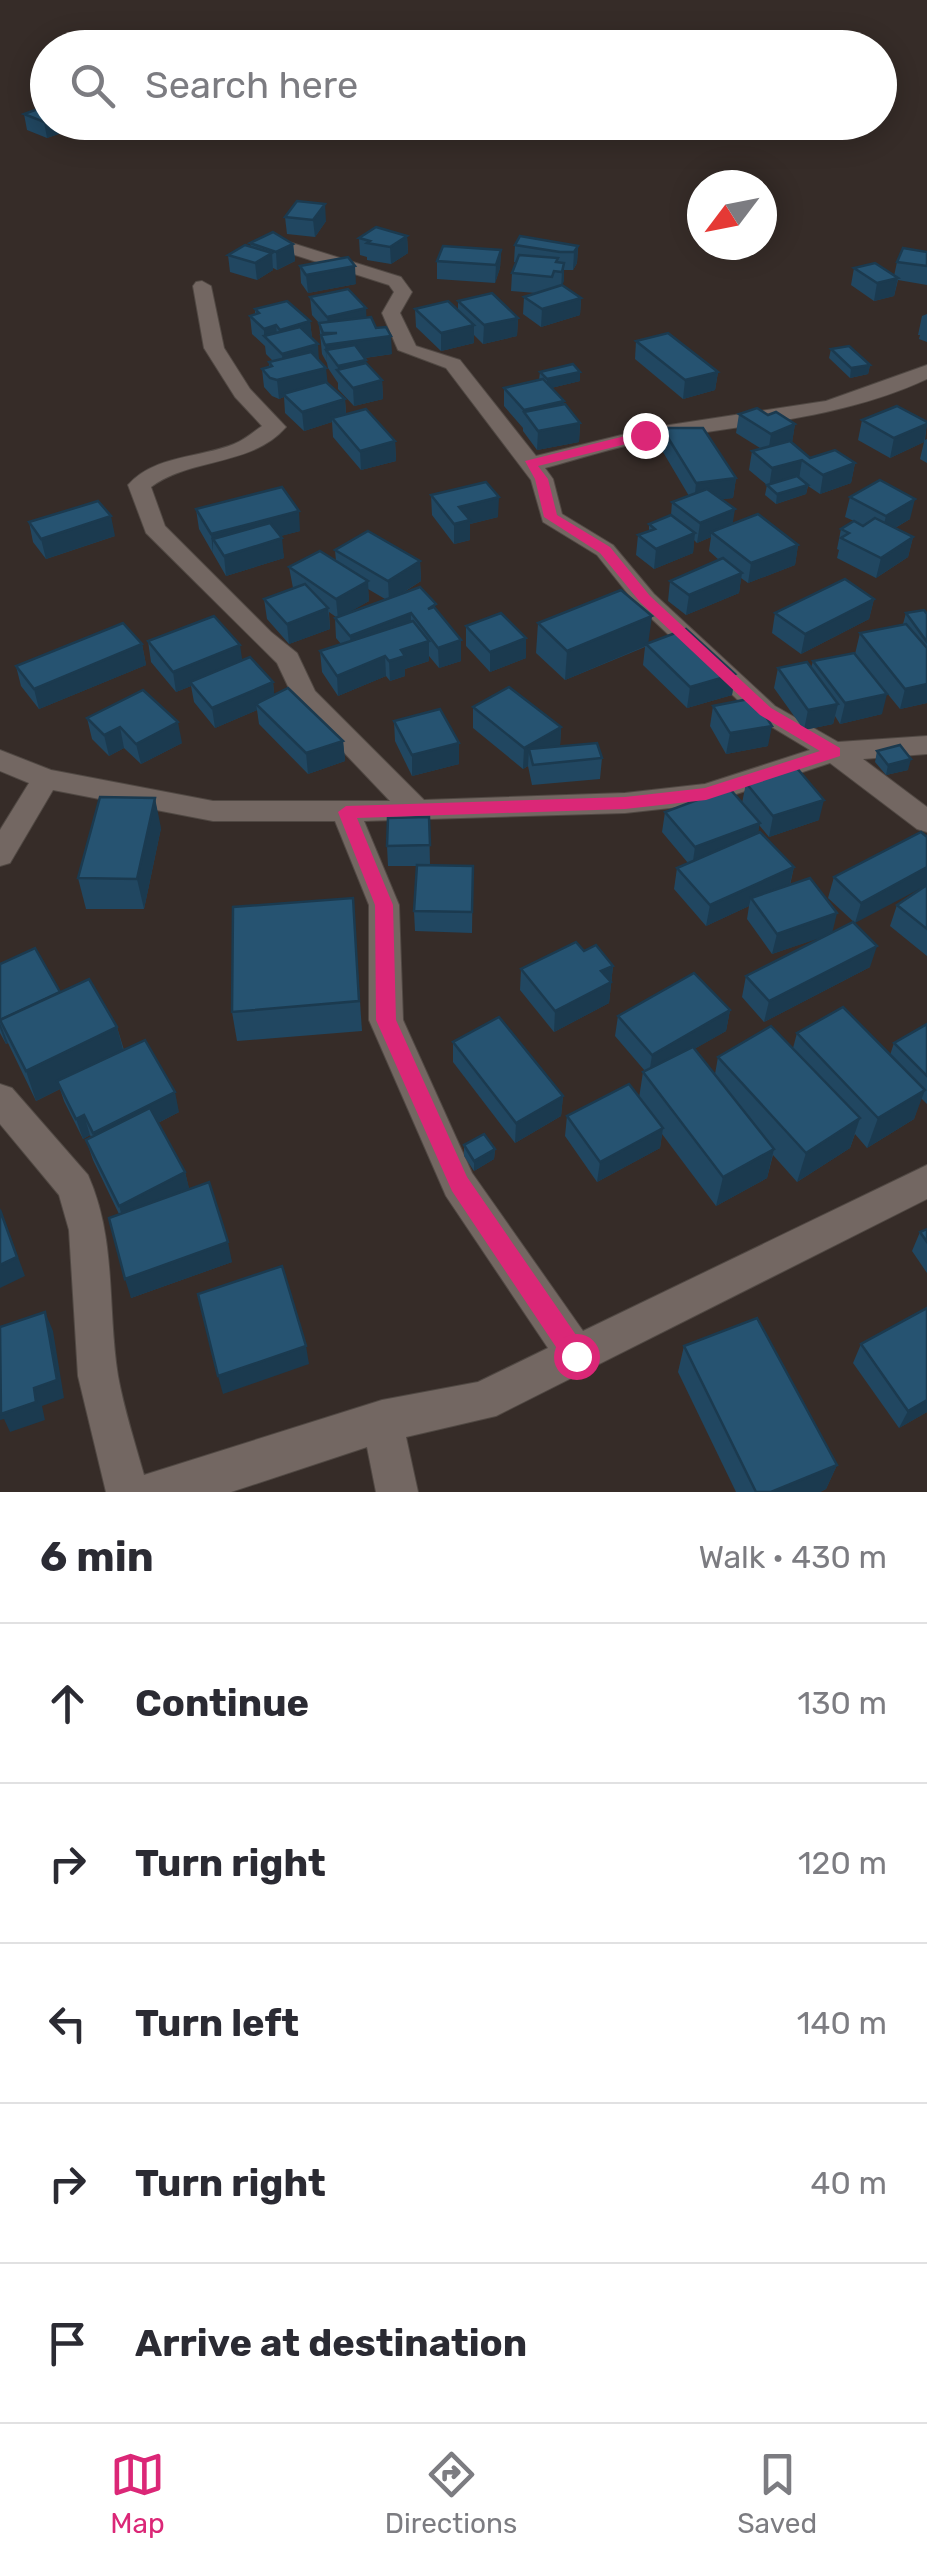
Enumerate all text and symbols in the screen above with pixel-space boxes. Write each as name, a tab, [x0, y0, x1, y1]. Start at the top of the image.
search box	[30, 30, 897, 140]
icon: search	[65, 58, 120, 113]
text: Search here	[145, 62, 358, 108]
north arrow	[687, 170, 777, 260]
route end	[623, 413, 669, 459]
route start	[554, 1334, 600, 1380]
text: 6 min	[40, 1532, 154, 1582]
text: Walk · 430 m	[698, 1538, 887, 1576]
icon: ahead	[40, 1676, 95, 1731]
text: Continue	[135, 1680, 309, 1726]
text: 130 m	[797, 1684, 887, 1722]
icon: right	[40, 1836, 95, 1891]
text: Turn right	[135, 1840, 326, 1886]
text: 120 m	[798, 1844, 887, 1882]
icon: left	[40, 1996, 95, 2051]
text: Turn left	[135, 2000, 299, 2046]
text: 140 m	[797, 2004, 887, 2042]
icon: right	[40, 2156, 95, 2211]
text: Turn right	[135, 2160, 326, 2206]
text: 40 m	[811, 2164, 887, 2202]
icon: arrive	[40, 2316, 95, 2371]
text: Arrive at destination	[135, 2320, 527, 2366]
tab: Map	[110, 2447, 165, 2540]
tab: Directions	[385, 2447, 517, 2540]
tab: Saved	[737, 2447, 817, 2540]

